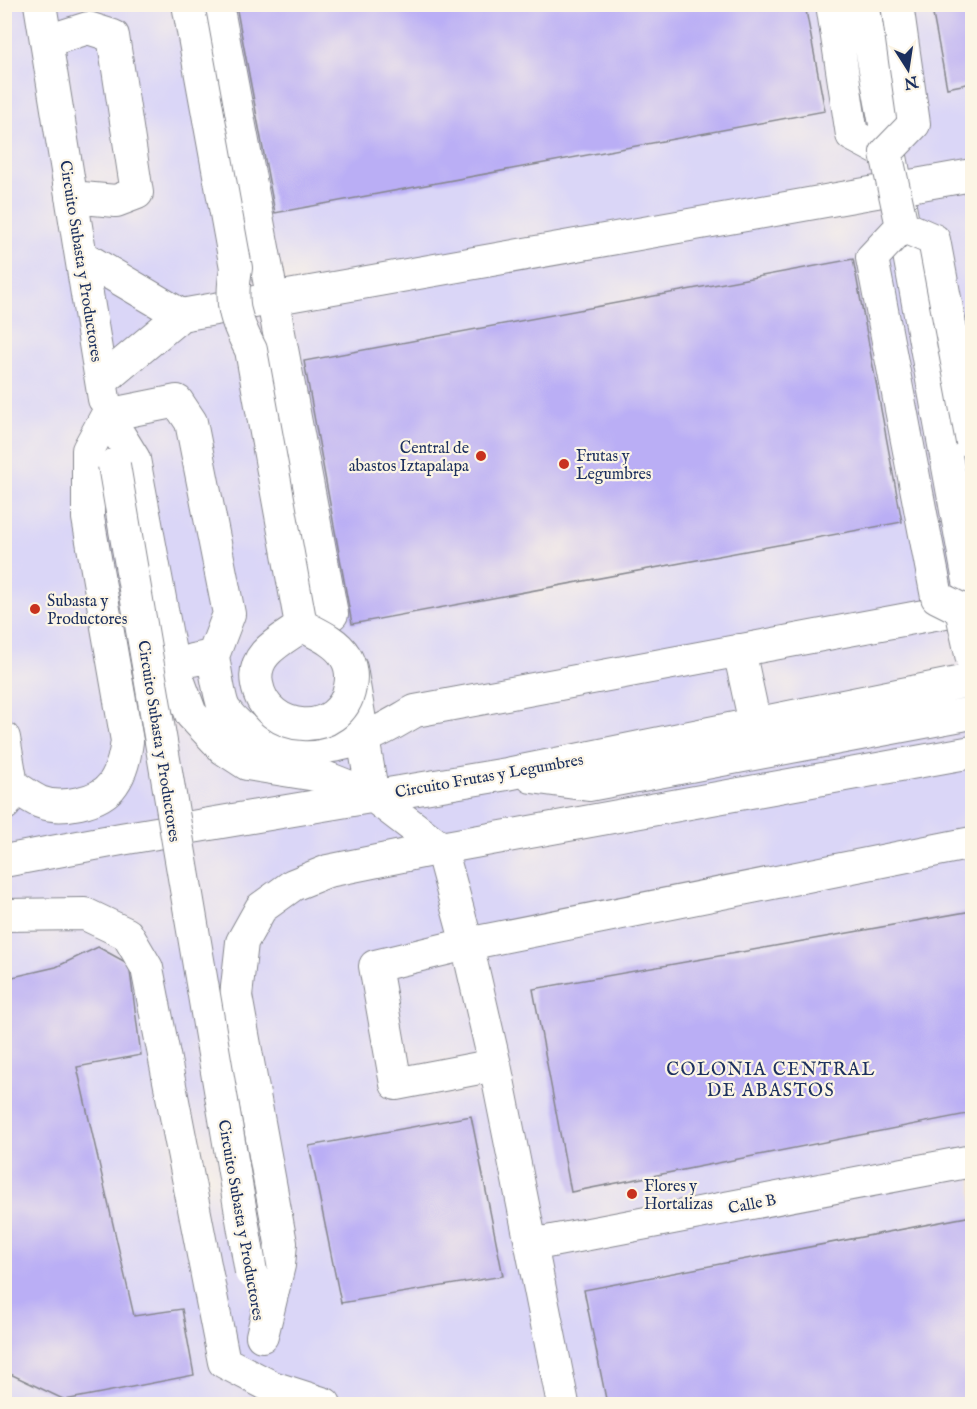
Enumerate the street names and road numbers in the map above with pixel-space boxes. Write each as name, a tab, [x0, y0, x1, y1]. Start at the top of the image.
street label: Circuito Subasta y Productores	[54, 159, 106, 364]
street label: Circuito Subasta y Productores	[132, 639, 184, 844]
street label: Circuito Frutas y Legumbres	[394, 750, 585, 803]
street label: Circuito Subasta y Productores	[212, 1118, 268, 1323]
street label: Calle B	[727, 1191, 778, 1219]

